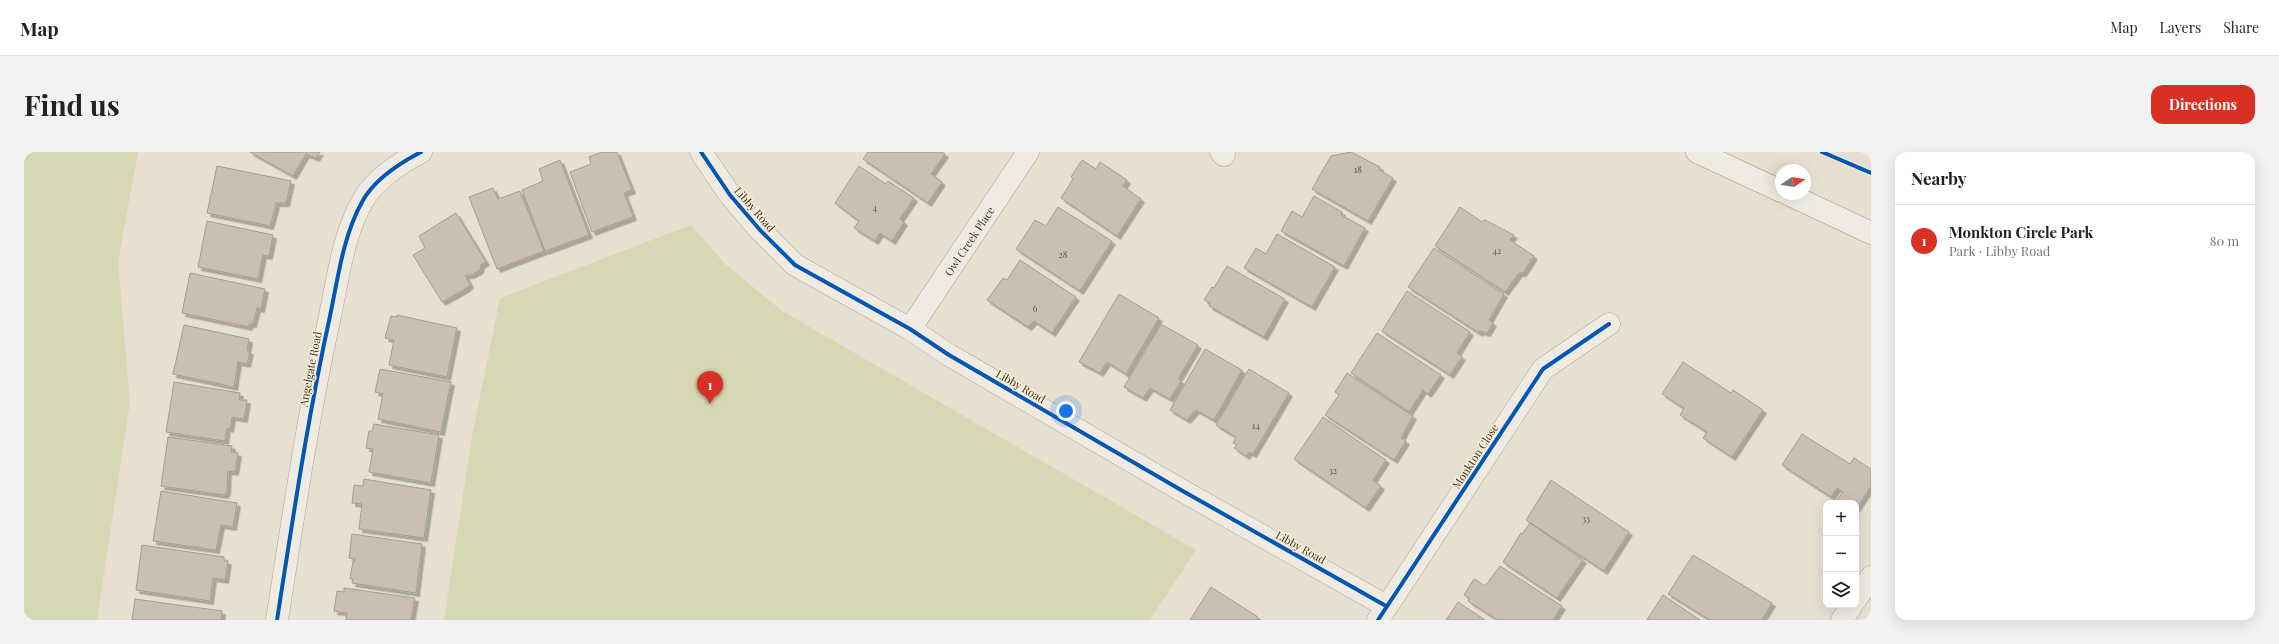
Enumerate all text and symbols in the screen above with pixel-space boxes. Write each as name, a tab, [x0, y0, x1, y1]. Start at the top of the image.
text: Map	[20, 15, 59, 41]
text: Map	[2110, 18, 2138, 37]
text: Layers	[2160, 18, 2201, 37]
text: Share	[2223, 18, 2259, 37]
button: Directions	[2151, 85, 2255, 124]
text: Find us	[24, 86, 120, 123]
house number: 18	[1354, 163, 1362, 175]
north arrow	[1775, 164, 1811, 200]
text: Nearby	[1911, 167, 1966, 189]
street label: Libby Road	[731, 183, 779, 235]
house number: 4	[873, 201, 878, 213]
street label: Owl Creek Place	[940, 203, 998, 278]
text: Monkton Circle Park	[1949, 222, 2093, 242]
text: 1	[1922, 232, 1926, 249]
text: 80 m	[2210, 232, 2239, 249]
text: Park · Libby Road	[1949, 242, 2050, 259]
house number: 42	[1493, 244, 1501, 256]
house number: 28	[1059, 248, 1068, 260]
house number: 6	[1033, 302, 1038, 314]
street label: Angelgate Road	[295, 330, 325, 409]
street label: Libby Road	[993, 366, 1049, 407]
pin: 1	[697, 371, 723, 404]
your location	[1056, 401, 1076, 421]
house number: 14	[1252, 419, 1260, 431]
street label: Monkton Close	[1448, 420, 1502, 491]
house number: 32	[1329, 464, 1337, 476]
map controls	[1823, 500, 1859, 608]
button: +	[1823, 500, 1859, 536]
house number: 33	[1582, 512, 1590, 524]
street label: Libby Road	[1273, 527, 1329, 567]
button: −	[1823, 536, 1859, 572]
button: layers	[1823, 572, 1859, 608]

